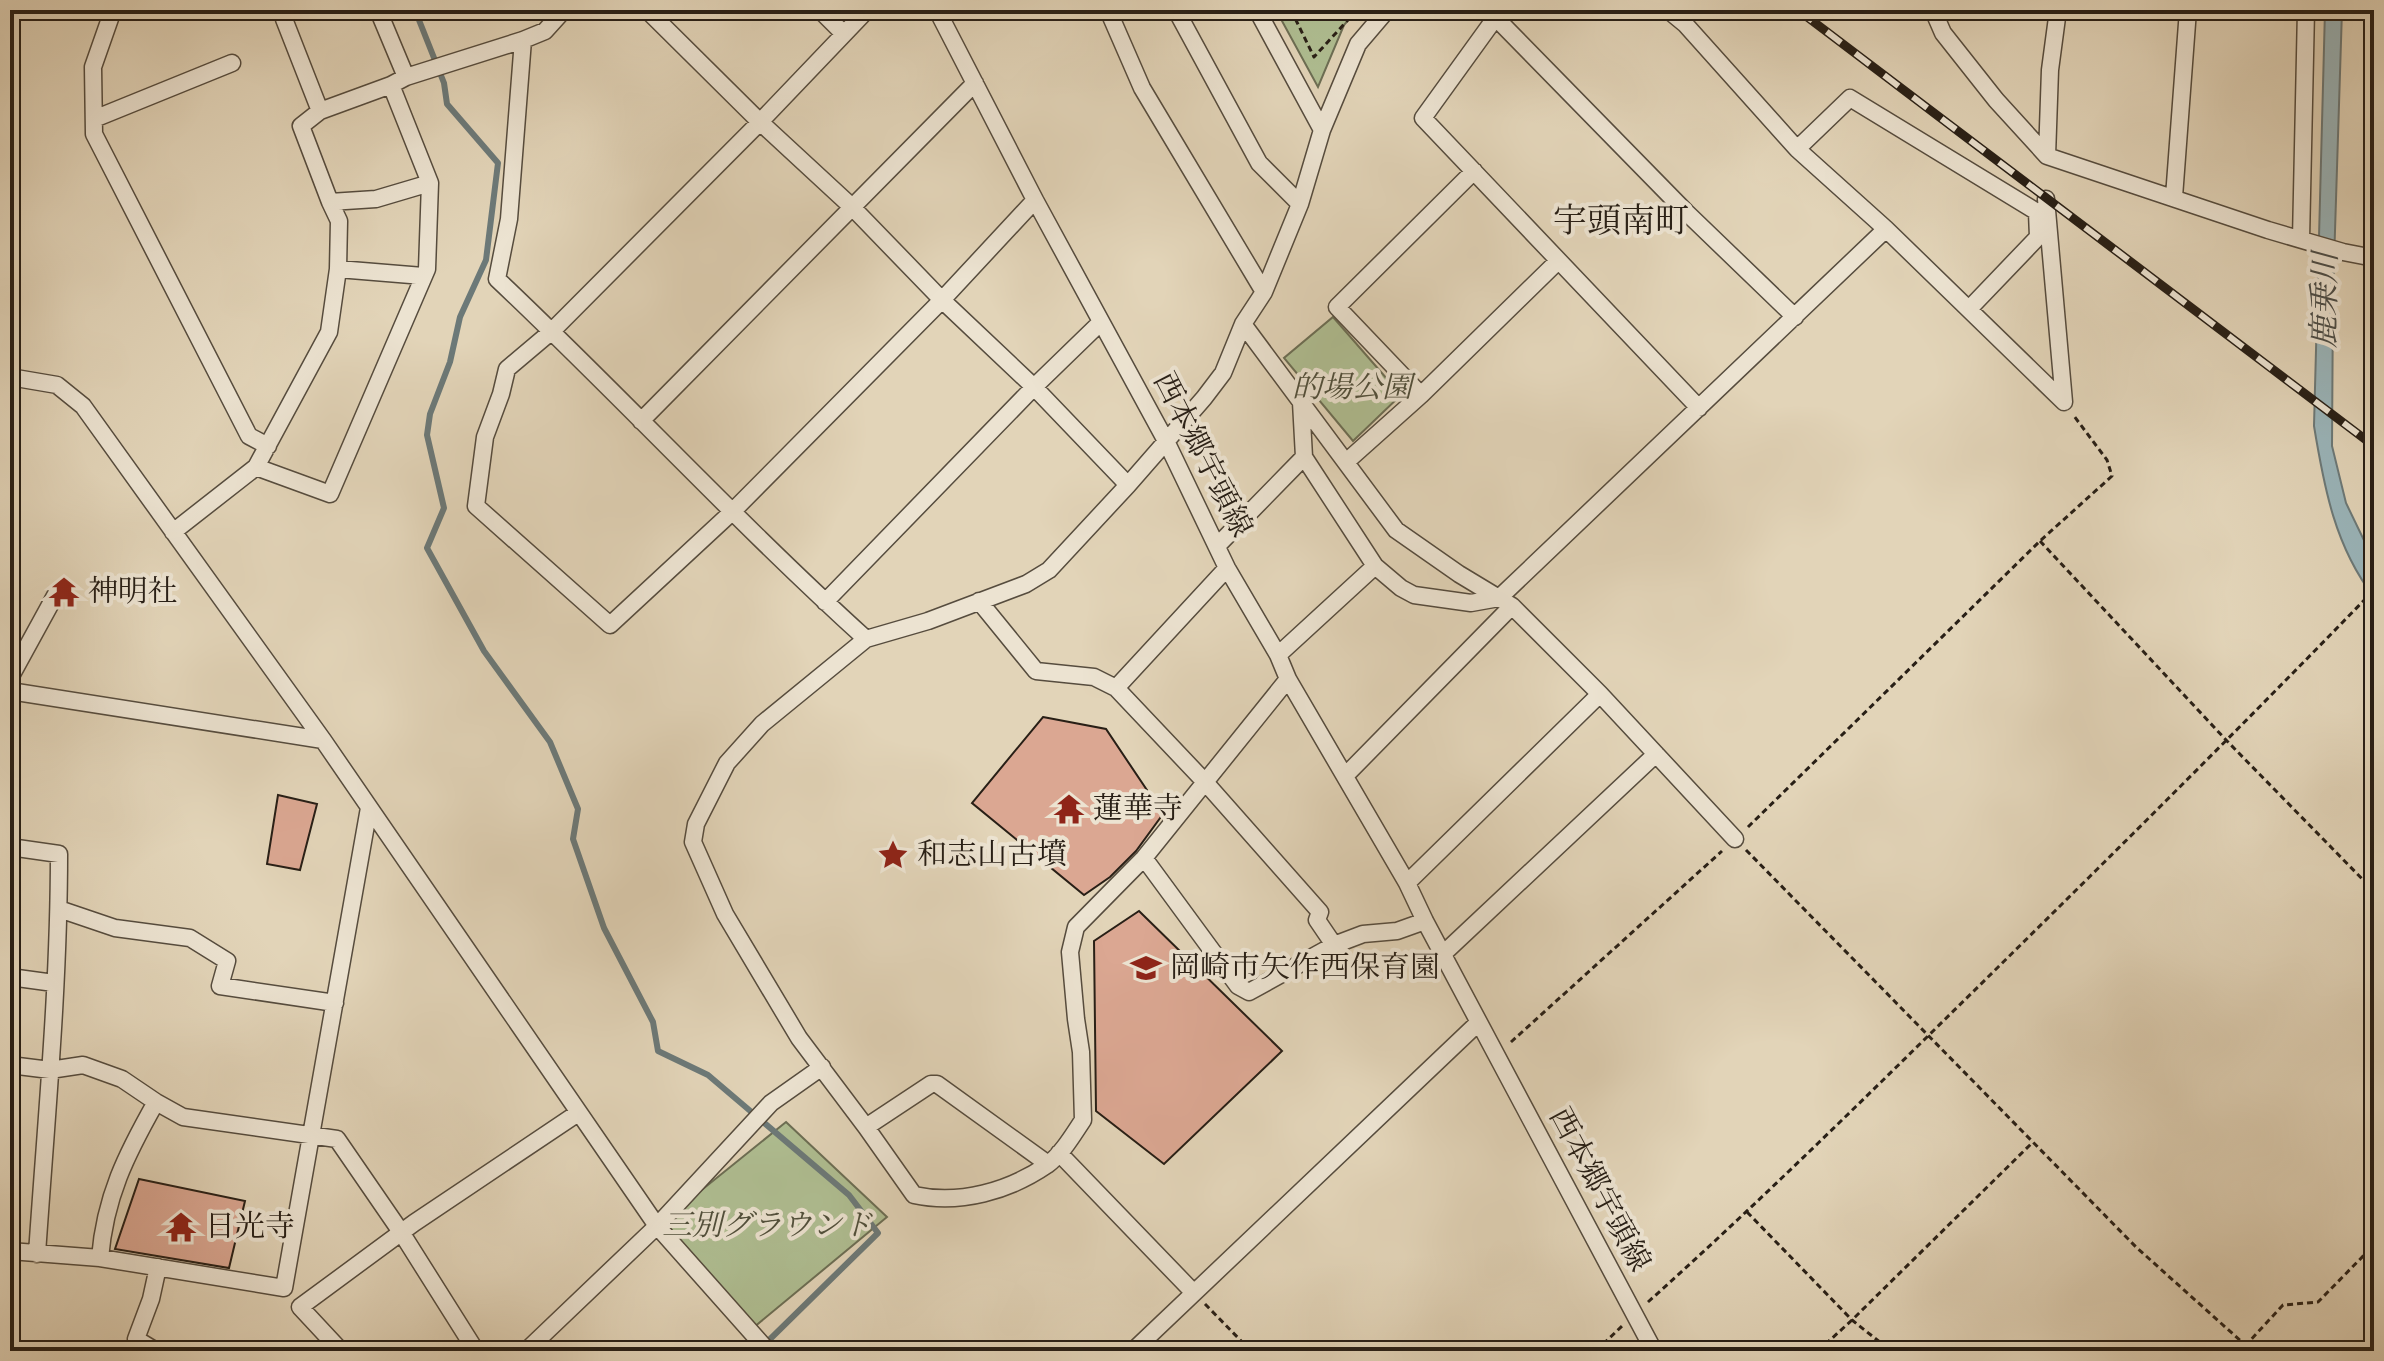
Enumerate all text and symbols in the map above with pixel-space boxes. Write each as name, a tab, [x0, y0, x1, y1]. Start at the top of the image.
district label: 宇頭南町	[1553, 201, 1689, 243]
water label: 鹿乗川	[2305, 249, 2347, 348]
street label: 西本郷宇頭線	[1145, 366, 1259, 544]
park label: 的場公園	[1292, 370, 1417, 407]
place label: 神明社	[88, 574, 178, 611]
temple icon: 神明社	[47, 575, 81, 609]
place label: 蓮華寺	[1093, 791, 1183, 828]
temple icon: 蓮華寺	[1052, 792, 1086, 826]
place label: 和志山古墳	[917, 837, 1067, 874]
place icon: 和志山古墳	[876, 838, 910, 872]
place label: 岡崎市矢作西保育園	[1170, 950, 1440, 987]
school or university icon: 岡崎市矢作西保育園	[1129, 951, 1163, 985]
street label: 西本郷宇頭線	[1540, 1102, 1658, 1278]
park label: 三別グラウンド	[662, 1208, 873, 1245]
place label: 日光寺	[205, 1209, 295, 1246]
temple icon: 日光寺	[164, 1210, 198, 1244]

